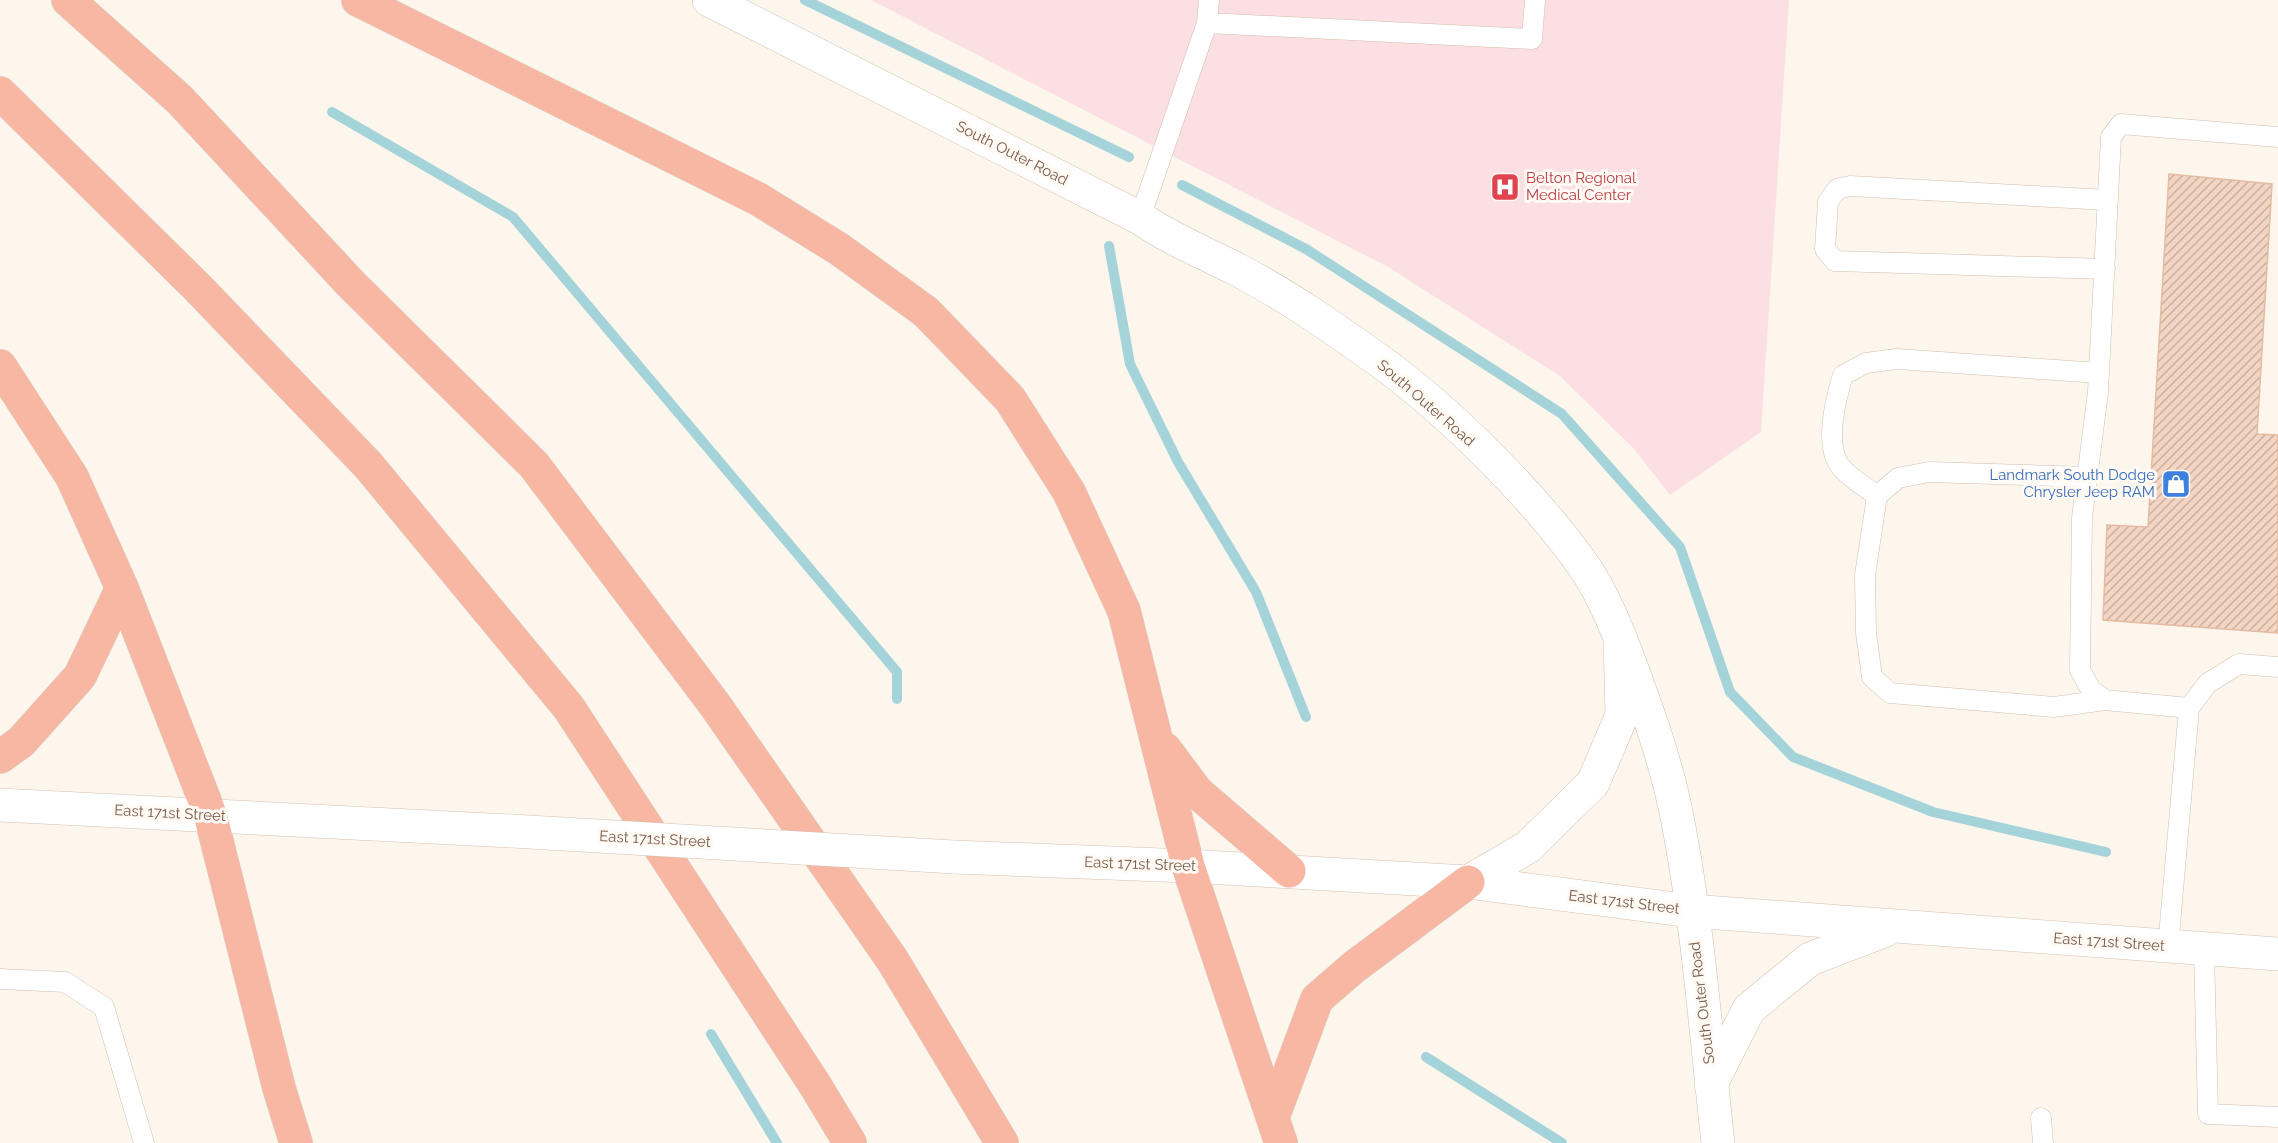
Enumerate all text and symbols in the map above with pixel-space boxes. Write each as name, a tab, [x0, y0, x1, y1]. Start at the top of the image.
street label: South Outer Road	[953, 117, 1071, 189]
place label: Belton Regional Medical Center	[1526, 169, 1637, 204]
hospital icon: Belton Regional Medical Center	[1489, 171, 1521, 203]
street label: South Outer Road	[1374, 356, 1478, 450]
place label: Landmark South Dodge Chrysler Jeep RAM	[1989, 466, 2155, 501]
shop icon: Landmark South Dodge Chrysler Jeep RAM	[2160, 468, 2192, 500]
street label: East 171st Street	[114, 801, 226, 825]
street label: East 171st Street	[599, 827, 711, 851]
street label: East 171st Street	[1084, 853, 1196, 875]
street label: East 171st Street	[1567, 886, 1681, 918]
street label: East 171st Street	[2053, 929, 2165, 955]
street label: South Outer Road	[1686, 941, 1718, 1065]

